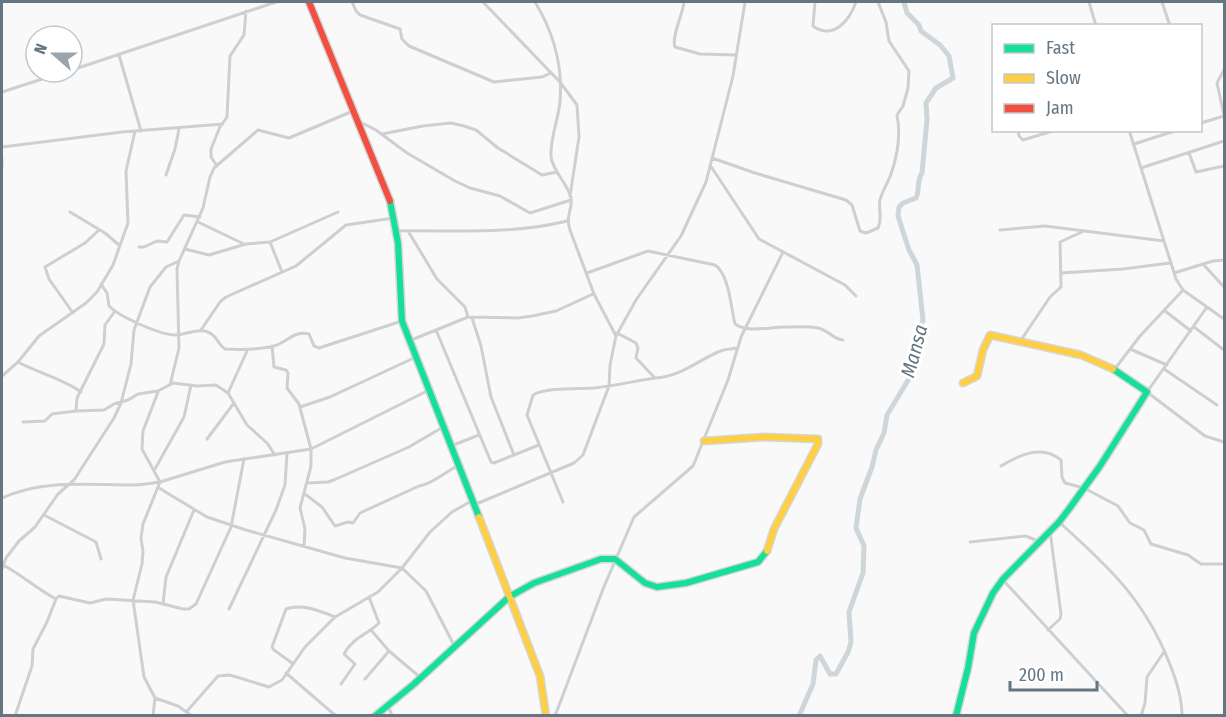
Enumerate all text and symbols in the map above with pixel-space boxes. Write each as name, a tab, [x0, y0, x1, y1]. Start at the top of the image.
north arrow	[24, 24, 84, 84]
legend	[992, 24, 1202, 132]
text: Fast	[1046, 37, 1075, 59]
text: N	[30, 41, 51, 57]
text: Slow	[1046, 67, 1081, 89]
text: Jam	[1046, 97, 1074, 119]
water label: Mansa	[895, 322, 933, 380]
scale bar	[1010, 654, 1097, 692]
text: 200 m	[1019, 664, 1064, 686]

